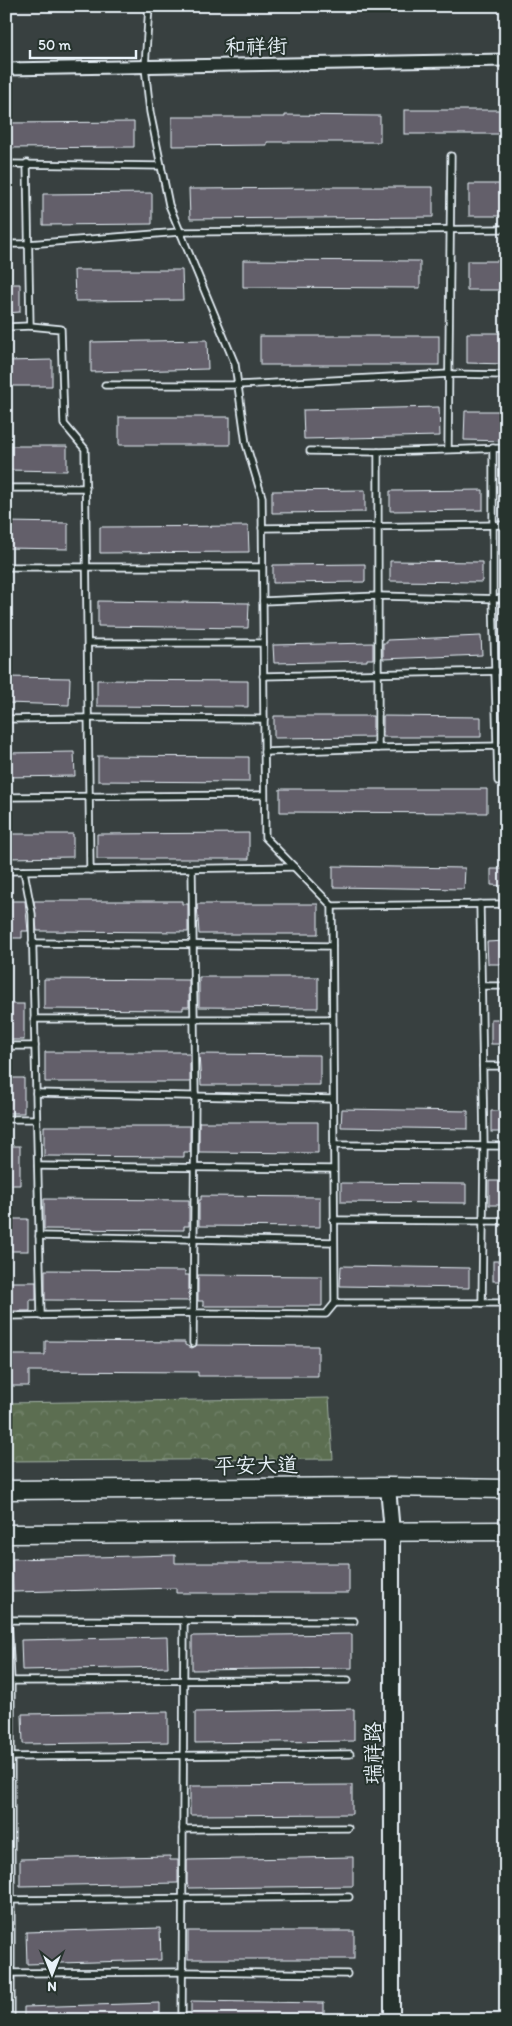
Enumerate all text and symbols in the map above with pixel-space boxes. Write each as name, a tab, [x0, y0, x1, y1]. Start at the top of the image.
scale bar	[30, 28, 136, 60]
street label: 和祥街	[224, 33, 288, 59]
text: 50 m	[38, 36, 71, 54]
street label: 平安大道	[214, 1452, 298, 1478]
street label: 瑞祥路	[360, 1722, 385, 1785]
north arrow	[28, 1948, 78, 1998]
text: N	[47, 1978, 57, 1995]

